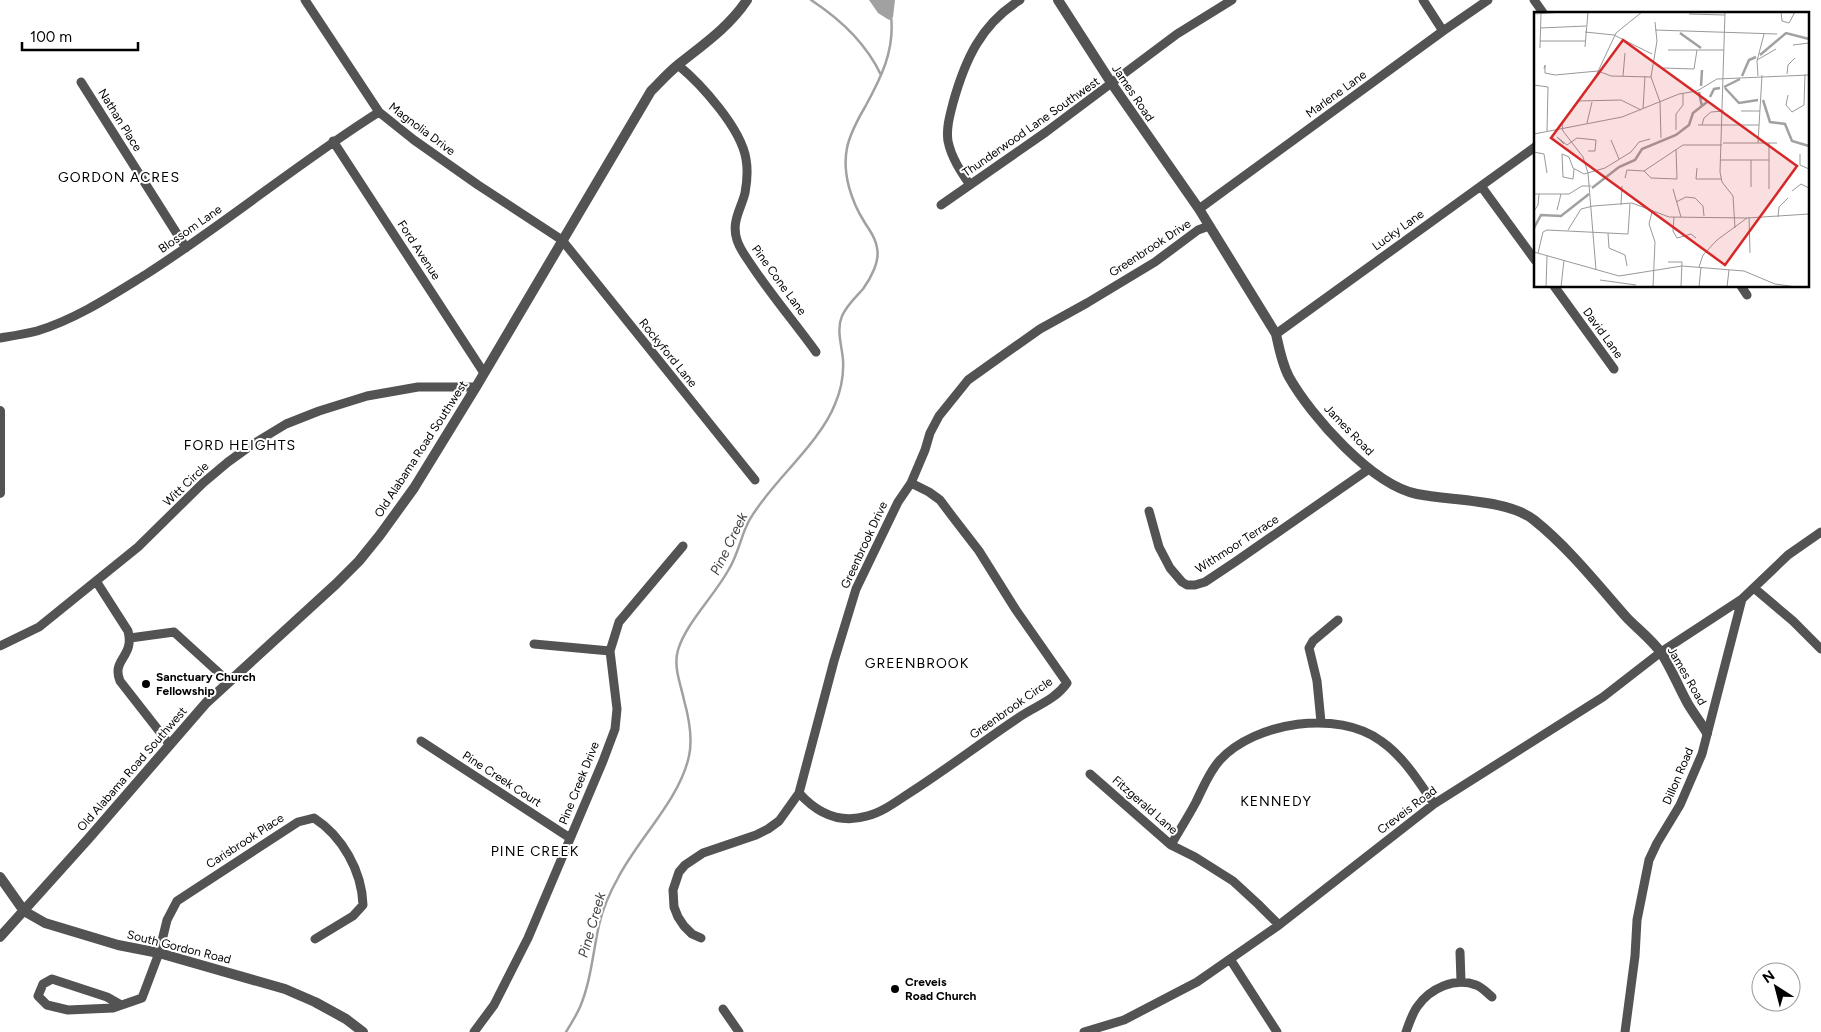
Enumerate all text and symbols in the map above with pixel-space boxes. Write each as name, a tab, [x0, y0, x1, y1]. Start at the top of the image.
inset map	[1534, 12, 1808, 288]
scale bar	[22, 20, 139, 52]
text: 100 m	[30, 28, 72, 46]
street label: James Road	[1109, 62, 1157, 124]
street label: Marlene Lane	[1303, 67, 1369, 121]
street label: Thunderwood Lane Southwest	[960, 74, 1103, 180]
street label: Nathan Place	[95, 86, 145, 154]
street label: Magnolia Drive	[386, 100, 458, 159]
district label: GORDON ACRES	[58, 169, 180, 186]
street label: Blossom Lane	[156, 202, 225, 256]
street label: Lucky Lane	[1370, 206, 1427, 253]
street label: Greenbrook Drive	[1107, 216, 1194, 280]
street label: Ford Avenue	[395, 218, 444, 283]
street label: Pine Cone Lane	[749, 242, 809, 318]
street label: David Lane	[1580, 305, 1626, 361]
street label: Rockyford Lane	[636, 316, 700, 390]
street label: Old Alabama Road Southwest	[372, 378, 471, 520]
street label: James Road	[1321, 402, 1377, 458]
district label: FORD HEIGHTS	[184, 437, 296, 454]
street label: Witt Circle	[160, 459, 212, 509]
street label: Greenbrook Drive	[838, 499, 891, 591]
water label: Pine Creek	[707, 509, 752, 578]
street label: Withmoor Terrace	[1193, 512, 1282, 576]
street label: James Road	[1665, 644, 1709, 708]
district label: GREENBROOK	[865, 655, 969, 672]
place label: Sanctuary Church Fellowship	[156, 670, 256, 698]
street label: Greenbrook Circle	[967, 674, 1055, 742]
marker: Sanctuary Church Fellowship	[140, 678, 152, 690]
street label: Old Alabama Road Southwest	[74, 704, 190, 834]
street label: Pine Creek Drive	[556, 739, 602, 827]
street label: Dillon Road	[1660, 745, 1696, 807]
street label: Pine Creek Court	[460, 748, 545, 810]
street label: Fitzgerald Lane	[1110, 773, 1181, 837]
street label: Creveis Road	[1375, 783, 1439, 837]
district label: KENNEDY	[1240, 793, 1312, 810]
street label: Carisbrook Place	[204, 810, 287, 871]
district label: PINE CREEK	[491, 843, 579, 860]
water label: Pine Creek	[575, 889, 610, 960]
street label: South Gordon Road	[126, 927, 232, 967]
north arrow	[1751, 962, 1801, 1012]
text: N	[1759, 967, 1778, 987]
place label: Creveis Road Church	[905, 975, 977, 1003]
marker: Creveis Road Church	[889, 983, 901, 995]

